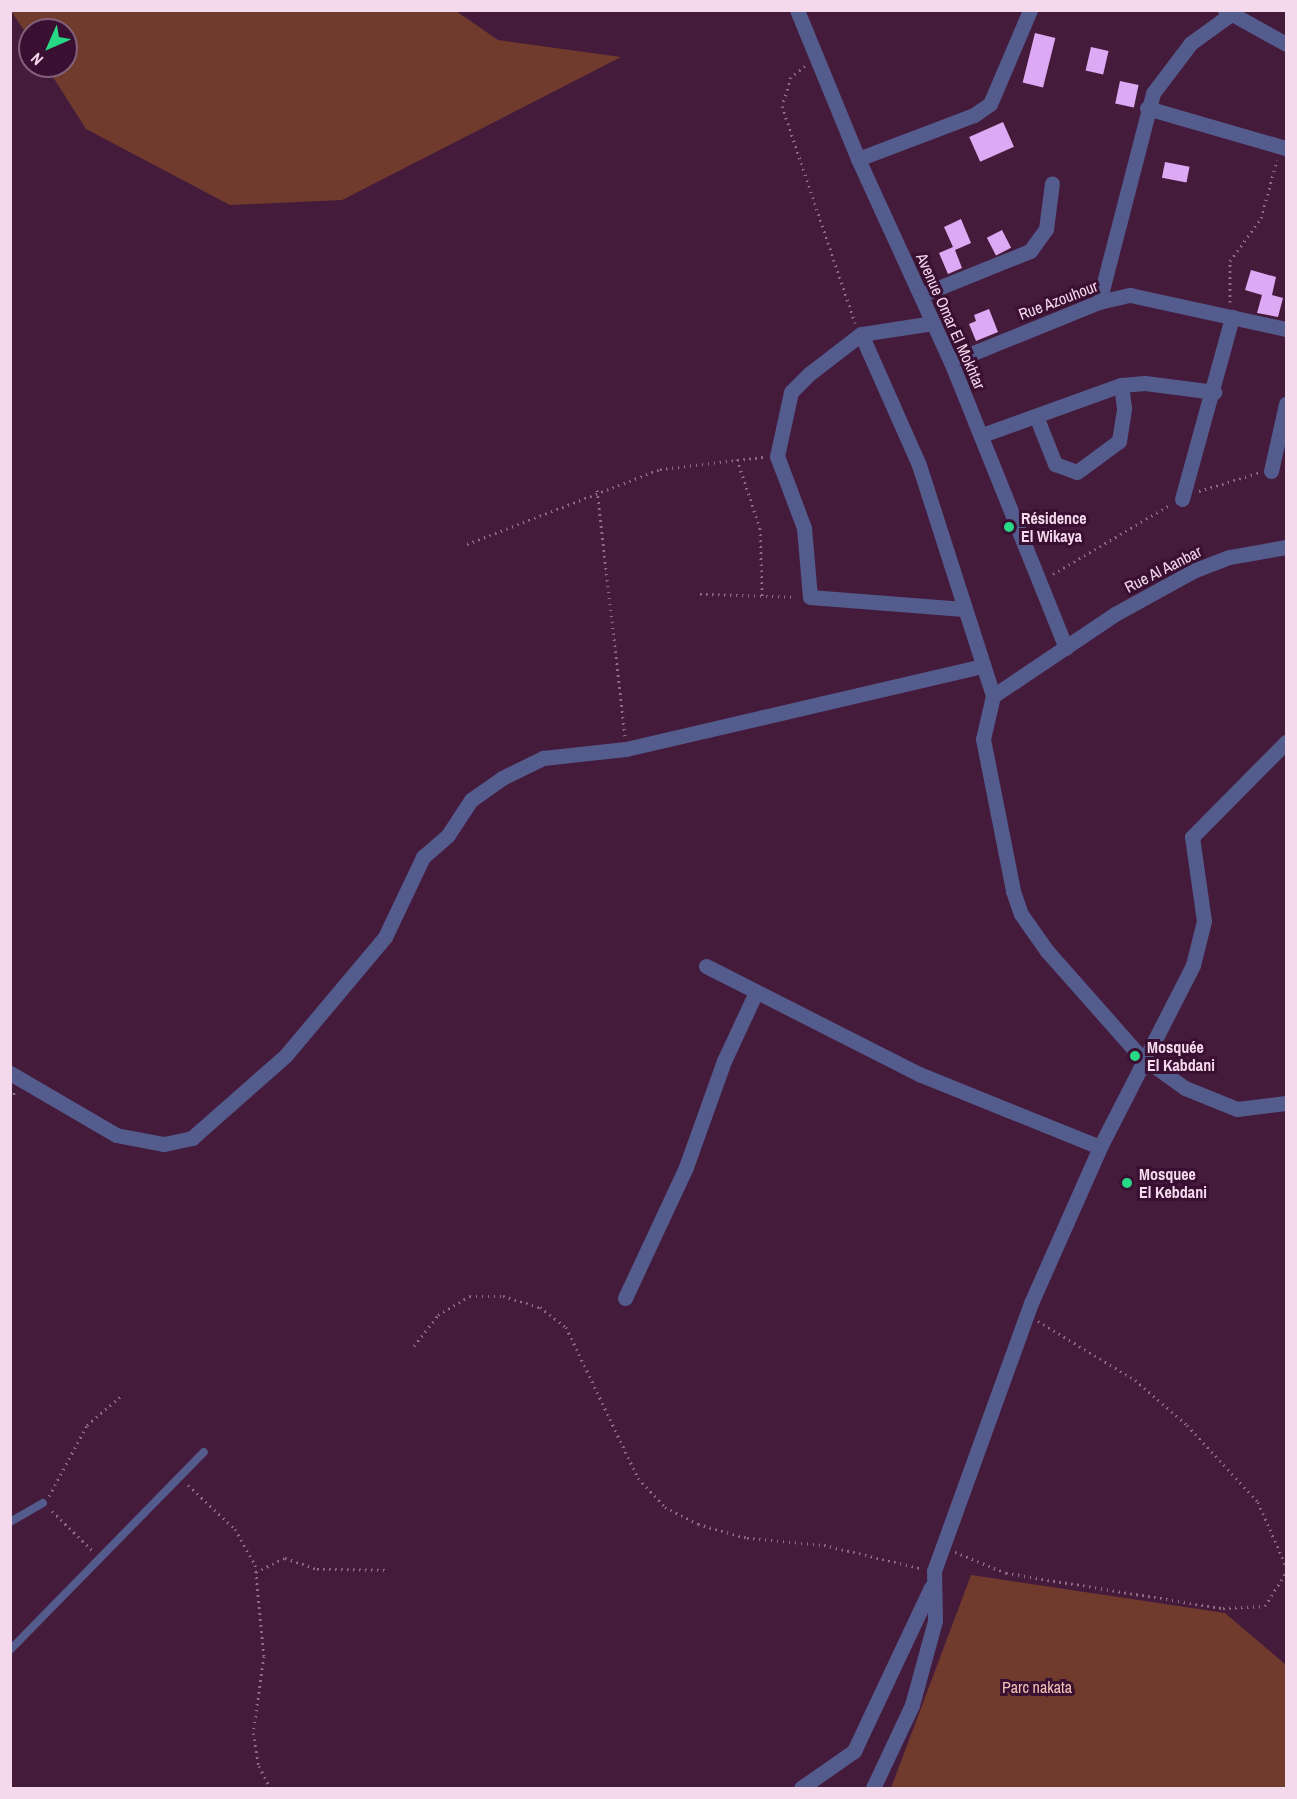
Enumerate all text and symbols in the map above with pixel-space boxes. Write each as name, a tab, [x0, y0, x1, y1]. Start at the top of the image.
north arrow	[18, 18, 78, 78]
text: N	[26, 48, 48, 70]
street label: Avenue Omar El Mokhtar	[912, 250, 990, 392]
street label: Rue Azouhour	[1015, 276, 1101, 324]
place label: Résidence El Wikaya	[1021, 508, 1087, 546]
marker: Résidence El Wikaya	[1002, 520, 1016, 534]
street label: Rue Al Aanbar	[1121, 541, 1205, 597]
place label: Mosquée El Kabdani	[1147, 1037, 1215, 1075]
marker: Mosquée El Kabdani	[1128, 1049, 1142, 1063]
place label: Mosquee El Kebdani	[1139, 1164, 1207, 1202]
marker: Mosquee El Kebdani	[1120, 1176, 1134, 1190]
park label: Parc nakata	[1002, 1677, 1072, 1697]

